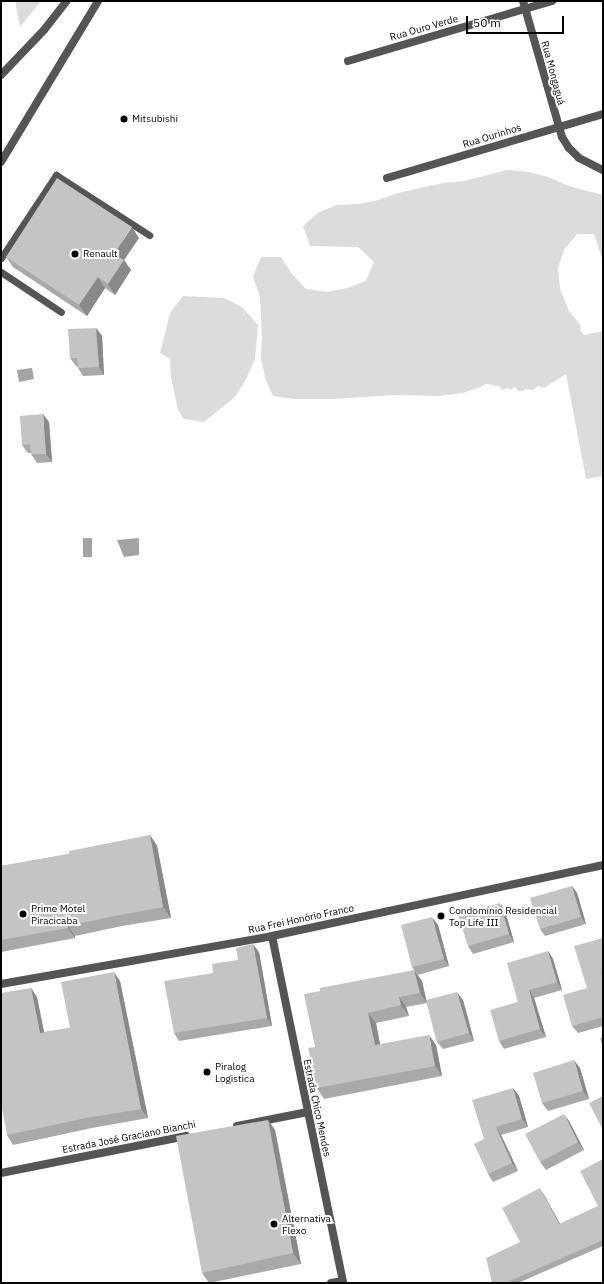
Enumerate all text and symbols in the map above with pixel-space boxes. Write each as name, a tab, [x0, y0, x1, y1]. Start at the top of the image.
scale bar	[468, 8, 566, 34]
street label: Rua Ouro Verde	[389, 13, 459, 43]
text: 50 m	[473, 15, 501, 30]
street label: Rua Mongaguá	[539, 40, 567, 106]
place label: Mitsubishi	[132, 113, 178, 125]
marker: Mitsubishi	[119, 114, 129, 124]
street label: Rua Ourinhos	[461, 121, 523, 151]
place label: Renault	[83, 248, 118, 260]
marker: Renault	[70, 249, 80, 259]
place label: Prime Motel Piracicaba	[31, 902, 85, 926]
street label: Rua Frei Honório Franco	[247, 902, 355, 936]
place label: Condomínio Residencial Top Life III	[449, 904, 557, 928]
marker: Prime Motel Piracicaba	[18, 909, 28, 919]
marker: Condomínio Residencial Top Life III	[436, 911, 446, 921]
street label: Estrada Chico Mendes	[301, 1058, 333, 1158]
place label: Piralog Logistica	[215, 1060, 254, 1084]
marker: Piralog Logistica	[202, 1067, 212, 1077]
street label: Estrada José Graciano Bianchi	[61, 1118, 197, 1156]
place label: Alternativa Flexo	[282, 1212, 331, 1236]
marker: Alternativa Flexo	[269, 1219, 279, 1229]

